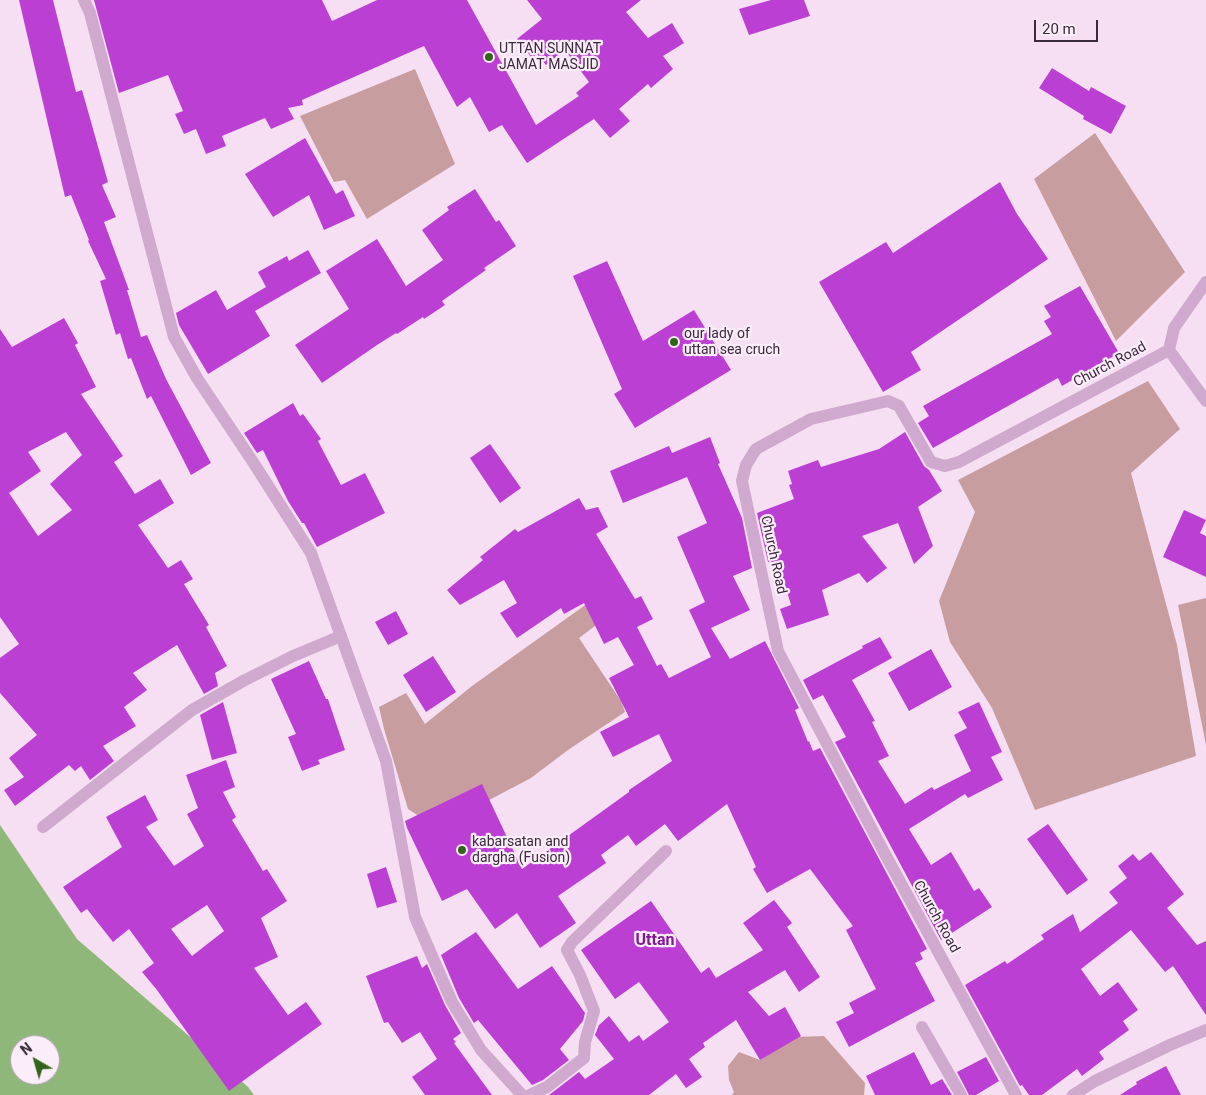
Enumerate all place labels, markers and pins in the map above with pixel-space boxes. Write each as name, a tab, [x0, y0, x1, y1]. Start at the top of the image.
place label: UTTAN SUNNAT JAMAT MASJID	[499, 41, 601, 74]
marker: UTTAN SUNNAT JAMAT MASJID	[483, 51, 495, 63]
place label: our lady of uttan sea cruch	[684, 326, 780, 358]
marker: our lady of uttan sea cruch	[668, 336, 680, 348]
place label: kabarsatan and dargha (Fusion)	[472, 834, 570, 866]
marker: kabarsatan and dargha (Fusion)	[456, 844, 468, 856]

